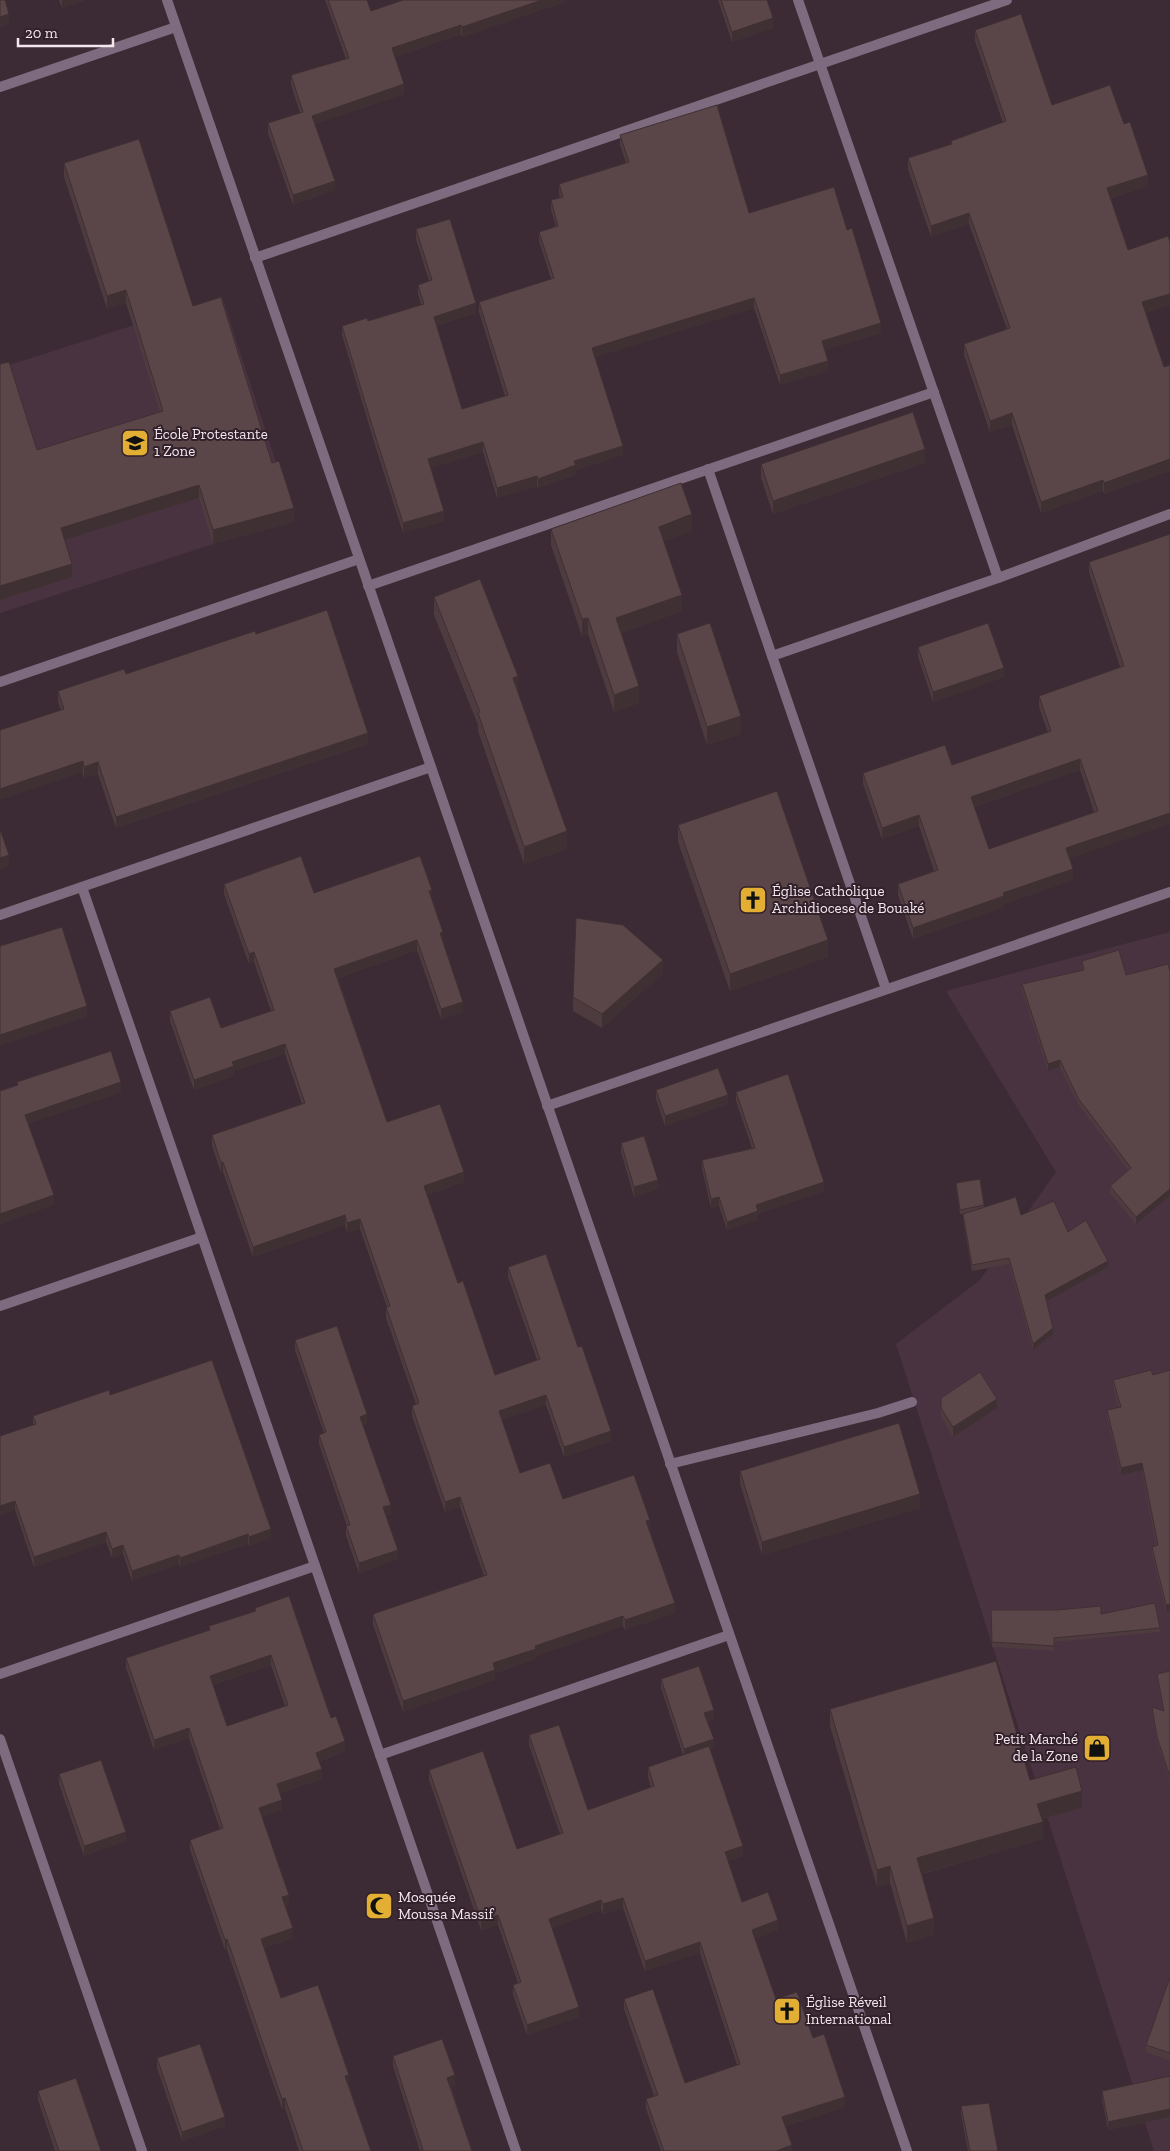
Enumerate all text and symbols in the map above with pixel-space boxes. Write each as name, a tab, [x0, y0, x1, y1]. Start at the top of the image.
scale bar	[18, 15, 112, 47]
text: 20 m	[25, 24, 58, 42]
place label: École Protestante 1 Zone	[154, 425, 268, 460]
school or university icon: École Protestante 1 Zone	[120, 428, 150, 458]
place label: Église Catholique Archidiocese de Bouaké	[772, 882, 924, 917]
church icon: Église Catholique Archidiocese de Bouaké	[738, 885, 768, 915]
place label: Petit Marché de la Zone	[995, 1730, 1078, 1765]
shop icon: Petit Marché de la Zone	[1082, 1733, 1112, 1763]
place label: Mosquée Moussa Massif	[398, 1888, 494, 1923]
mosque icon: Mosquée Moussa Massif	[364, 1891, 394, 1921]
place label: Église Réveil International	[806, 1993, 891, 2028]
church icon: Église Réveil International	[772, 1996, 802, 2026]

